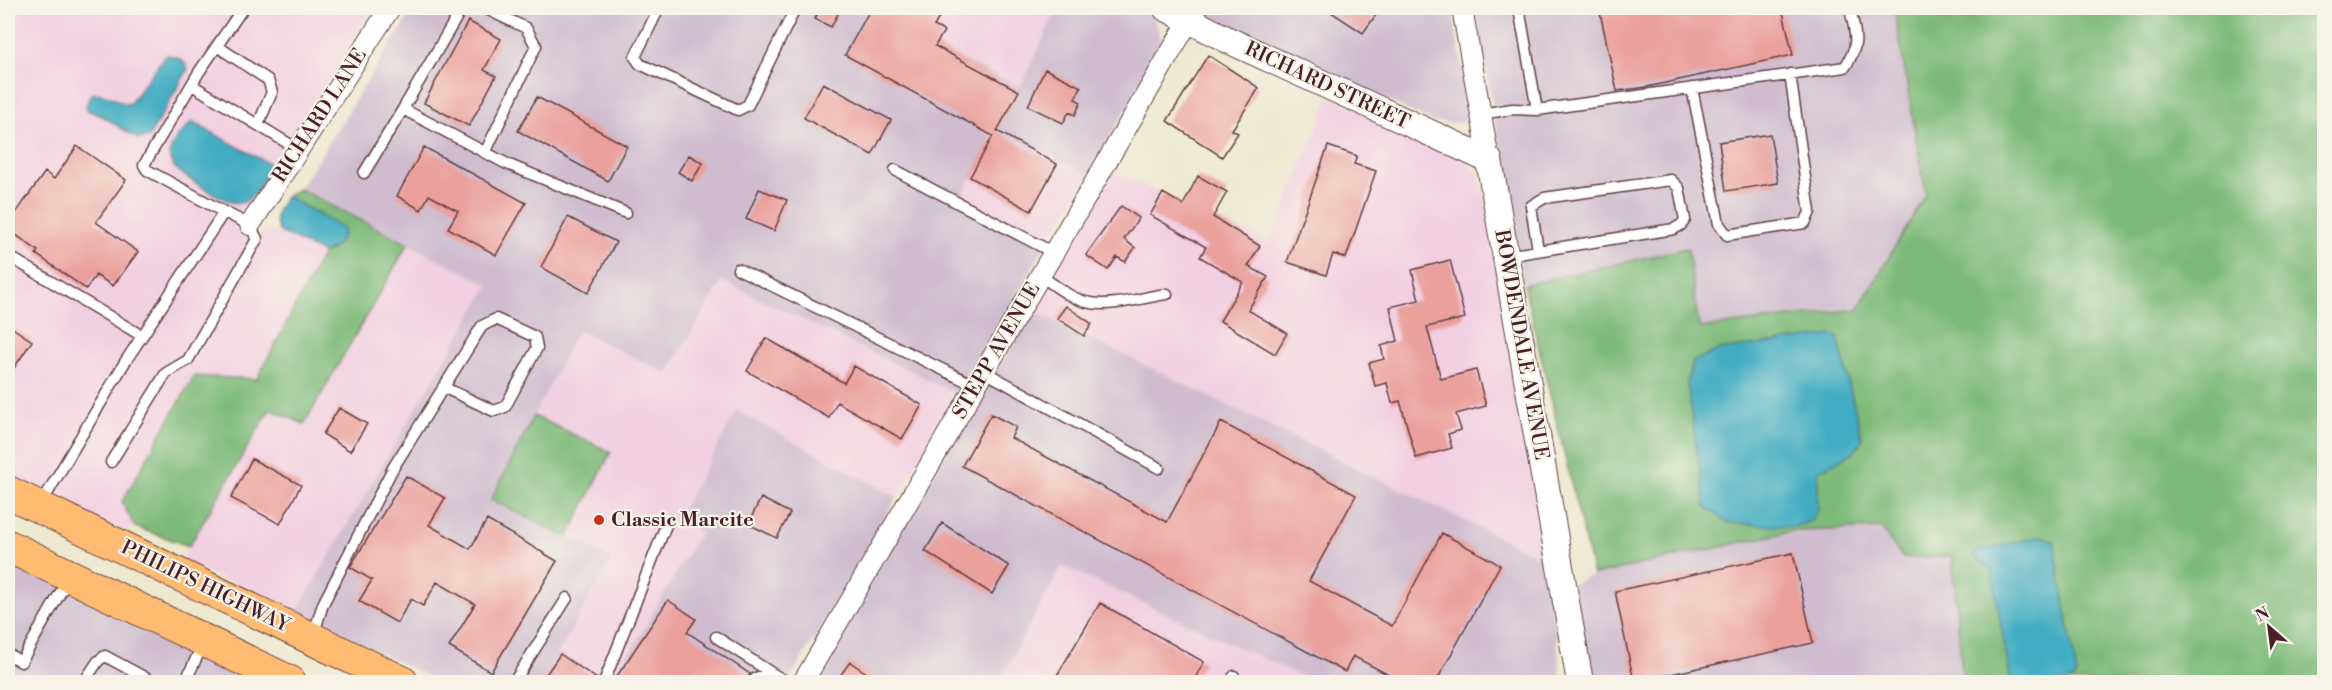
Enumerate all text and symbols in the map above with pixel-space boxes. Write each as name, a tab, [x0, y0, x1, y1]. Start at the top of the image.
street label: RICHARD STREET	[1240, 37, 1414, 135]
street label: RICHARD LANE	[267, 44, 373, 188]
street label: BOWDENDALE AVENUE	[1488, 227, 1554, 462]
street label: STEPP AVENUE	[948, 278, 1046, 424]
place label: Classic Marcite	[611, 508, 754, 533]
marker: Classic Marcite	[592, 513, 606, 527]
street label: PHILIPS HIGHWAY	[117, 535, 294, 639]
north arrow	[2239, 597, 2299, 657]
text: N	[2252, 603, 2273, 626]

